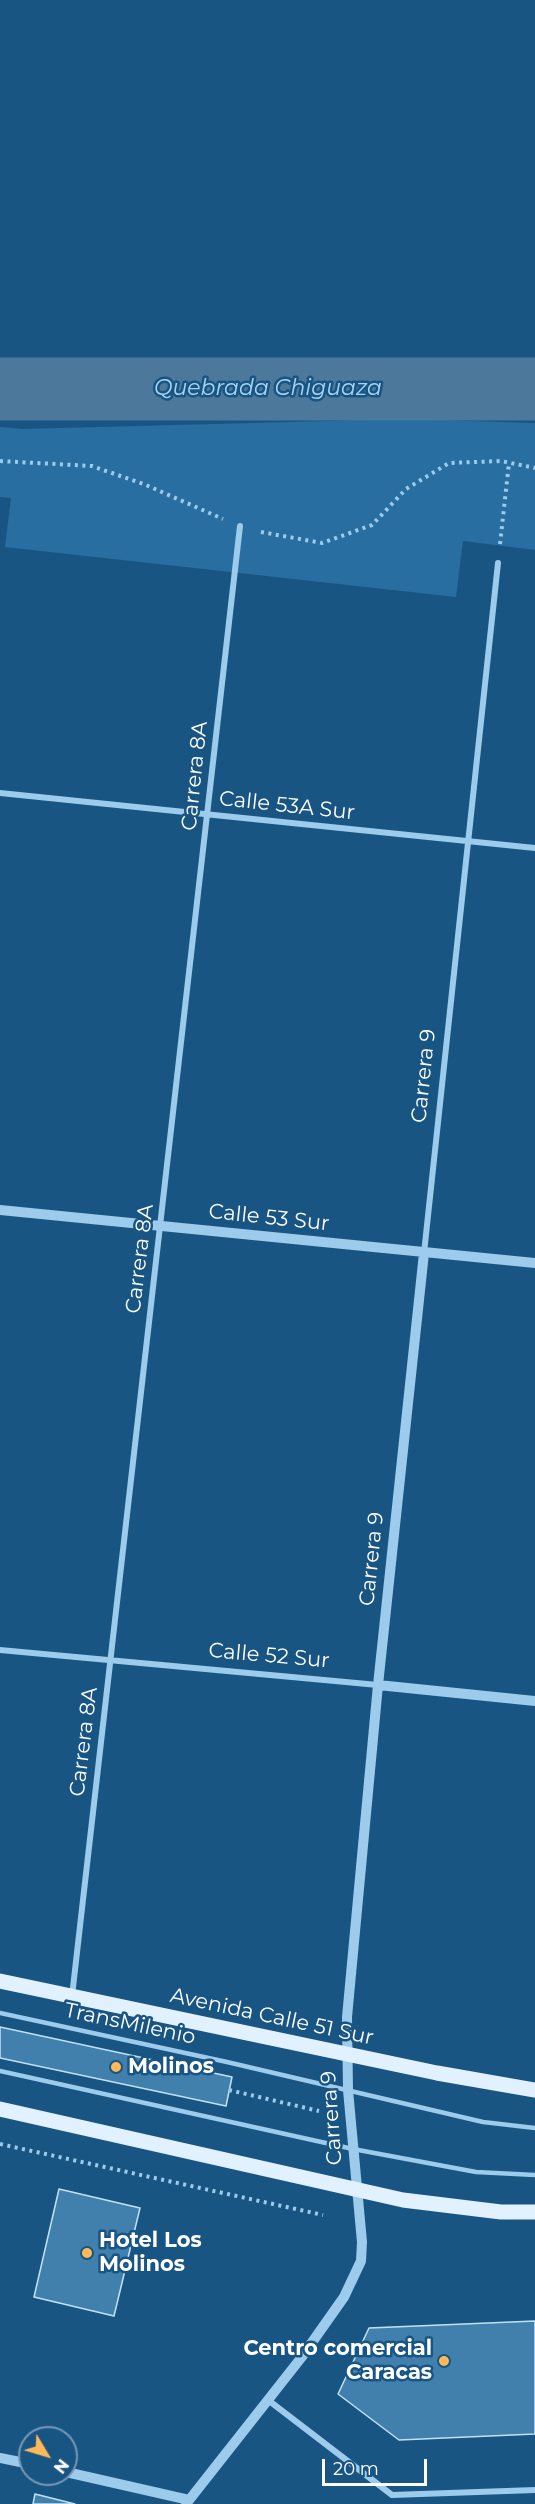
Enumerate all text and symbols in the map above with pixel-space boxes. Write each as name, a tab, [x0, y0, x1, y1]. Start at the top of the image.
water label: Quebrada Chiguaza	[154, 376, 382, 402]
street label: Carrera 8A	[177, 720, 213, 832]
street label: Calle 53A Sur	[218, 786, 356, 826]
street label: Carrera 9	[407, 1028, 441, 1124]
street label: Calle 53 Sur	[207, 1199, 331, 1237]
street label: Carrera 8A	[121, 1203, 159, 1315]
street label: Carrera 9	[355, 1511, 389, 1607]
street label: Calle 52 Sur	[208, 1638, 330, 1674]
street label: Carrera 8A	[65, 1686, 103, 1798]
street label: Avenida Calle 51 Sur	[168, 1983, 376, 2051]
street label: TransMilenio	[62, 1998, 198, 2050]
place label: Molinos	[128, 2054, 214, 2080]
marker: Molinos	[109, 2060, 123, 2074]
street label: Carrera 9	[316, 2070, 348, 2166]
place label: Hotel Los Molinos	[99, 2228, 202, 2278]
marker: Hotel Los Molinos	[80, 2246, 94, 2260]
place label: Centro comercial Caracas	[244, 2336, 432, 2386]
marker: Centro comercial Caracas	[437, 2354, 451, 2368]
north arrow	[18, 2426, 78, 2486]
scale bar	[325, 2447, 430, 2485]
text: N	[50, 2455, 72, 2477]
text: 20 m	[333, 2458, 379, 2480]

